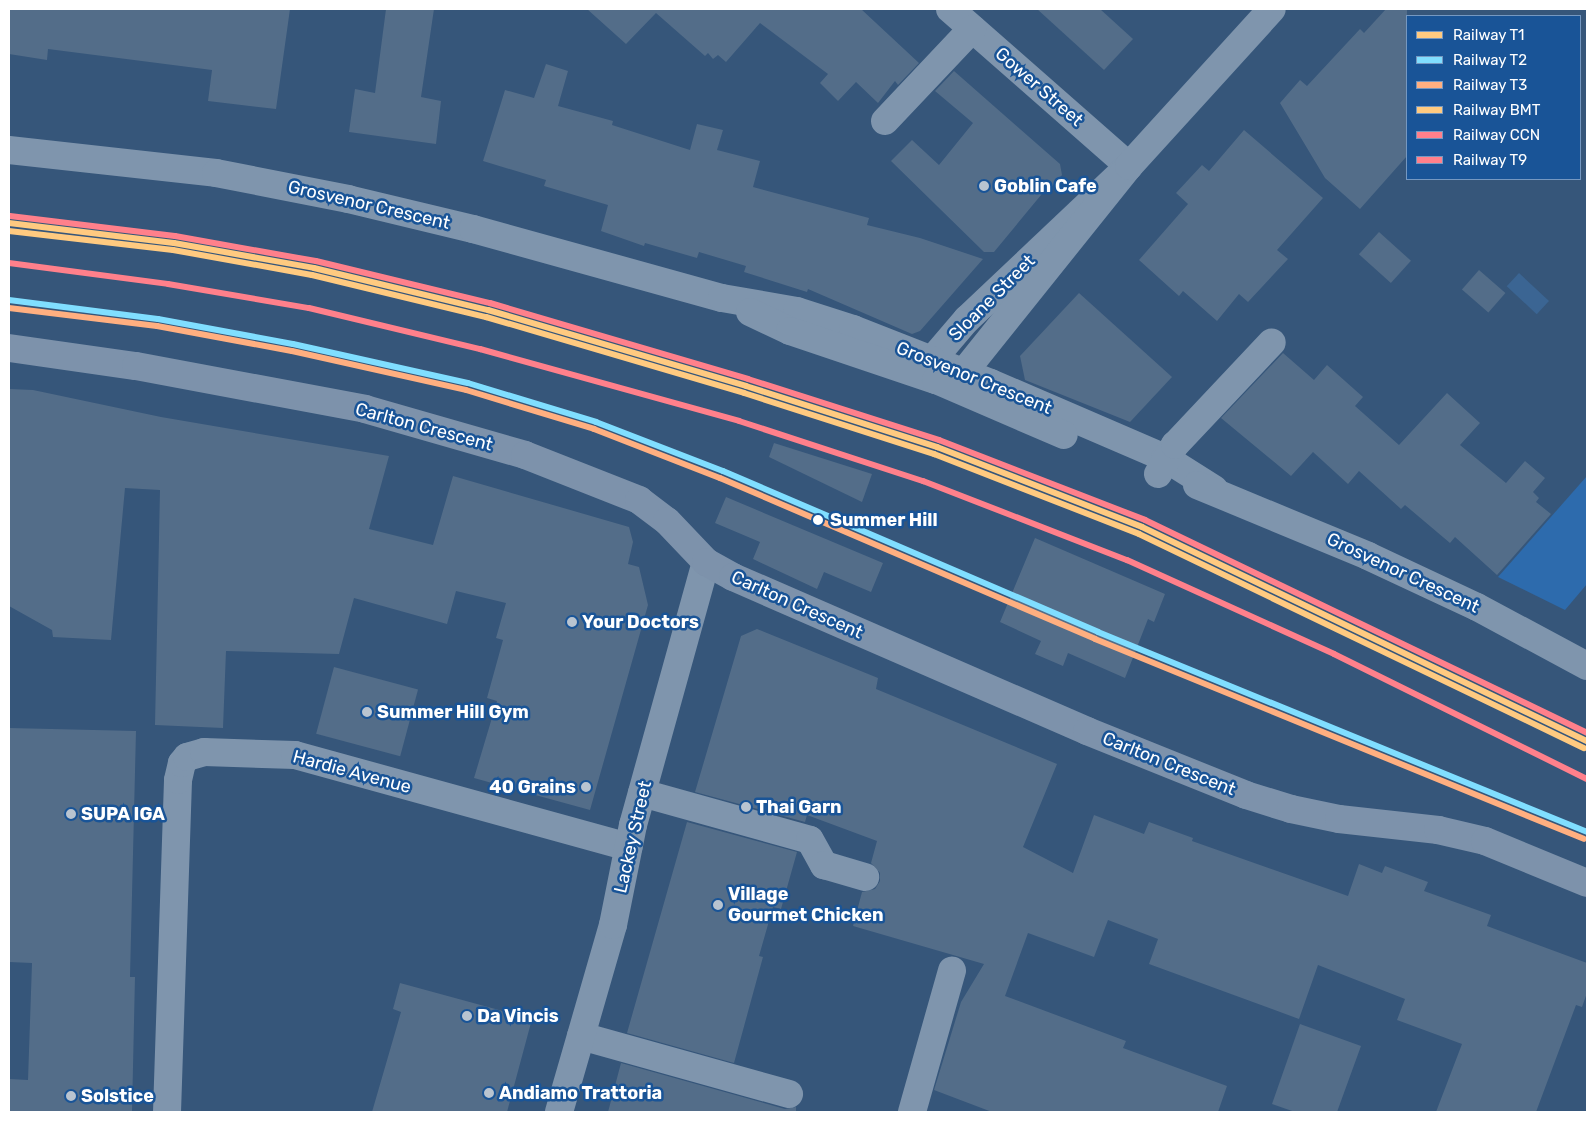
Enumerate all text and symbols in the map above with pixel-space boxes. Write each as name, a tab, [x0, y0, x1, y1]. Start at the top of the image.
legend	[1406, 15, 1581, 180]
text: Railway T1	[1453, 26, 1524, 44]
street label: Gower Street	[990, 43, 1088, 131]
text: Railway T2	[1453, 51, 1527, 69]
text: Railway T3	[1453, 76, 1527, 94]
text: Railway BMT	[1453, 101, 1540, 119]
text: Railway CCN	[1453, 126, 1540, 144]
text: Railway T9	[1453, 151, 1527, 169]
place label: Goblin Cafe	[994, 175, 1097, 197]
street label: Grosvenor Crescent	[286, 176, 452, 234]
marker: Goblin Cafe	[978, 180, 990, 192]
street label: Sloane Street	[944, 250, 1040, 346]
street label: Grosvenor Crescent	[893, 337, 1055, 419]
street label: Carlton Crescent	[353, 398, 495, 456]
place label: Summer Hill	[830, 509, 938, 531]
marker: Summer Hill	[810, 512, 826, 528]
street label: Grosvenor Crescent	[1323, 528, 1483, 618]
street label: Carlton Crescent	[728, 566, 866, 644]
place label: Your Doctors	[582, 611, 699, 633]
marker: Your Doctors	[566, 616, 578, 628]
place label: Summer Hill Gym	[377, 701, 529, 723]
marker: Summer Hill Gym	[361, 706, 373, 718]
street label: Carlton Crescent	[1099, 727, 1239, 801]
street label: Hardie Avenue	[290, 746, 414, 798]
place label: 40 Grains	[489, 776, 576, 798]
street label: Lackey Street	[610, 779, 656, 895]
marker: 40 Grains	[580, 781, 592, 793]
place label: Thai Garn	[756, 796, 842, 818]
marker: Thai Garn	[740, 801, 752, 813]
place label: SUPA IGA	[81, 803, 165, 825]
marker: SUPA IGA	[65, 808, 77, 820]
place label: Village Gourmet Chicken	[728, 884, 884, 926]
marker: Village Gourmet Chicken	[712, 899, 724, 911]
place label: Da Vincis	[477, 1005, 559, 1027]
marker: Da Vincis	[461, 1010, 473, 1022]
place label: Andiamo Trattoria	[499, 1082, 663, 1104]
place label: Solstice	[81, 1085, 154, 1107]
marker: Andiamo Trattoria	[483, 1087, 495, 1099]
marker: Solstice	[65, 1090, 77, 1102]

